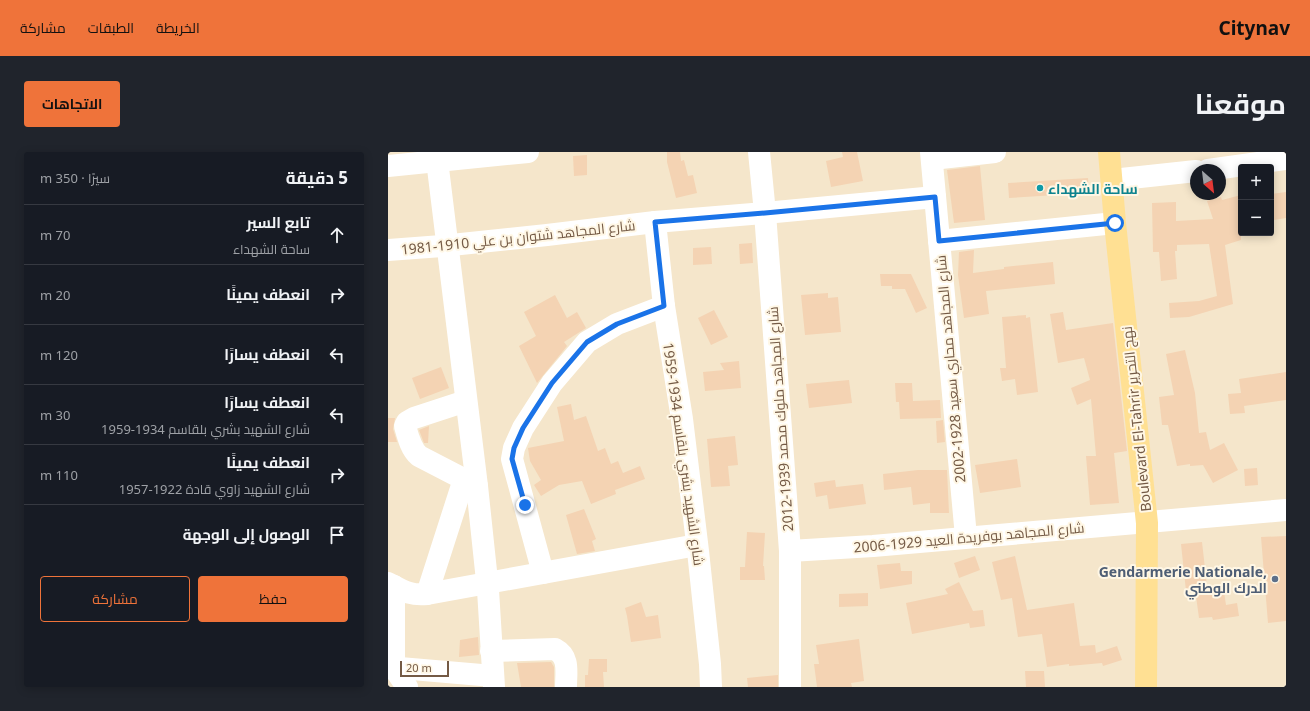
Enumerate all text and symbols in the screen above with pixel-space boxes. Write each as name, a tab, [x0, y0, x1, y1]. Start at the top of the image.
text: Citynav	[1218, 15, 1290, 41]
text: مشاركة	[20, 18, 66, 37]
text: الطبقات	[88, 18, 134, 37]
text: الخريطة	[156, 18, 200, 37]
button: الاتجاهات	[24, 81, 120, 127]
text: موقعنا	[1195, 84, 1286, 122]
north arrow	[1190, 164, 1226, 200]
map controls	[1238, 164, 1274, 236]
button: +	[1238, 164, 1274, 200]
text: 5 دقيقة	[286, 166, 348, 189]
text: سيرًا · 350 m	[40, 169, 110, 187]
place label: ساحة الشهداء	[1048, 179, 1138, 198]
marker: ساحة الشهداء	[1035, 183, 1045, 193]
button: −	[1238, 200, 1274, 236]
text: تابع السير	[246, 212, 310, 232]
route start	[1106, 214, 1124, 232]
street label: شارع المجاهد شتوان بن علي 1910-1981	[400, 215, 636, 262]
icon: ahead	[326, 224, 348, 246]
text: 70 m	[40, 226, 70, 244]
text: ساحة الشهداء	[233, 240, 310, 258]
street label: شارع المجاهد محاري سعيد 1928-2002	[931, 254, 972, 484]
text: انعطف يمينًا	[226, 284, 310, 304]
icon: right	[326, 284, 348, 306]
text: 20 m	[40, 286, 70, 304]
street label: شارع المجاهد ملوك محمد 1939-2012	[763, 306, 797, 532]
street label: Boulevard El-Tahrir نهج التحرير	[1117, 325, 1155, 513]
street label: شارع الشهيد بشري بلقاسم 1934-1959	[656, 341, 709, 567]
text: انعطف يسارًا	[224, 344, 310, 364]
icon: left	[326, 344, 348, 366]
text: 120 m	[40, 346, 78, 364]
text: انعطف يسارًا	[224, 392, 310, 412]
icon: left	[326, 404, 348, 426]
text: 30 m	[40, 406, 70, 424]
text: شارع الشهيد بشري بلقاسم 1934-1959	[101, 420, 310, 438]
text: انعطف يمينًا	[226, 452, 310, 472]
icon: right	[326, 464, 348, 486]
text: 110 m	[40, 466, 78, 484]
text: شارع الشهيد زاوي قادة 1922-1957	[119, 480, 310, 498]
route end	[516, 496, 534, 514]
street label: شارع المجاهد بوفريدة العيد 1929-2006	[853, 517, 1085, 557]
text: الوصول إلى الوجهة	[183, 524, 310, 544]
icon: arrive	[326, 524, 348, 546]
place label: Gendarmerie Nationale, الدرك الوطني	[1099, 562, 1267, 600]
marker: Gendarmerie Nationale, الدرك الوطني	[1270, 574, 1280, 584]
button: مشاركة	[40, 576, 190, 622]
button: حفظ	[198, 576, 348, 622]
scale bar	[400, 659, 449, 678]
text: 20 m	[406, 660, 432, 675]

